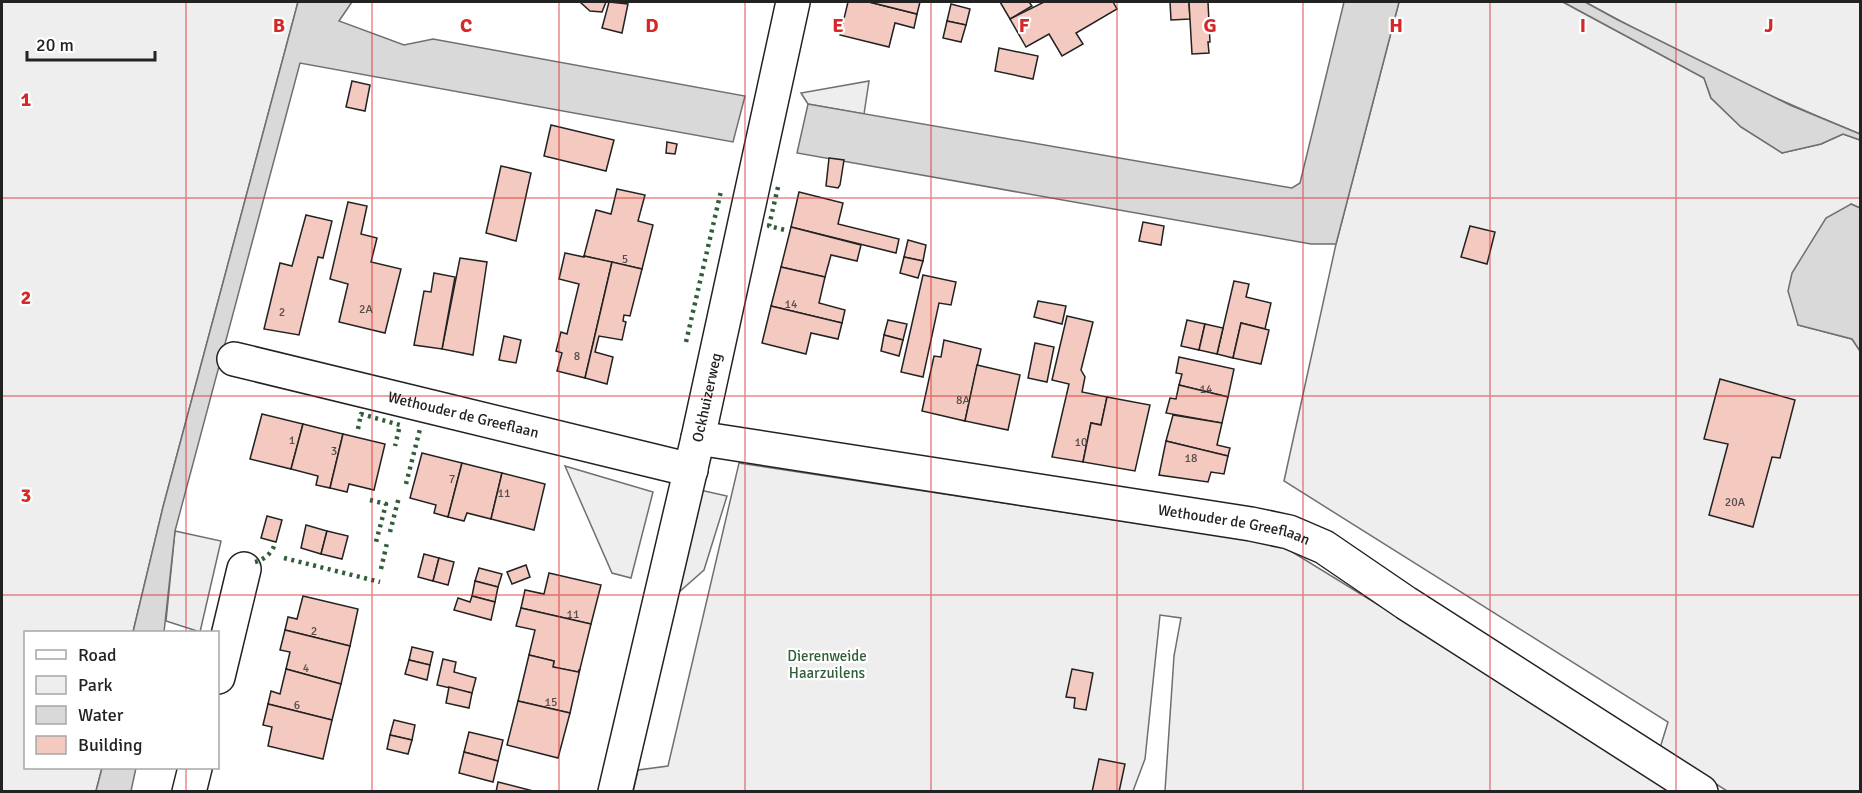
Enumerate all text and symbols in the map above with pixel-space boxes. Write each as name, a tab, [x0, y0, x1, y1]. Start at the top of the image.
text: B	[273, 13, 285, 38]
text: C	[460, 13, 472, 38]
text: D	[645, 13, 659, 38]
text: E	[832, 13, 844, 38]
text: F	[1019, 13, 1030, 38]
text: G	[1203, 13, 1217, 38]
text: H	[1389, 13, 1403, 38]
text: I	[1580, 13, 1586, 38]
text: J	[1764, 13, 1774, 38]
scale bar	[27, 24, 154, 62]
text: 20 m	[36, 34, 74, 56]
text: 1	[21, 87, 32, 112]
house number: 5	[622, 252, 628, 267]
text: 2	[21, 285, 31, 310]
house number: 14	[785, 297, 798, 312]
house number: 2A	[359, 302, 374, 317]
house number: 2	[279, 305, 285, 320]
house number: 8	[574, 349, 580, 364]
street label: Ockhuizerweg	[688, 351, 725, 444]
house number: 14	[1200, 382, 1213, 397]
street label: Wethouder de Greeflaan	[386, 388, 541, 442]
house number: 8A	[956, 393, 971, 408]
house number: 1	[289, 433, 295, 448]
house number: 10	[1075, 435, 1087, 450]
house number: 3	[331, 444, 337, 459]
house number: 18	[1185, 451, 1197, 466]
house number: 7	[449, 472, 455, 487]
text: 3	[21, 483, 31, 508]
house number: 11	[498, 486, 510, 501]
house number: 20A	[1725, 495, 1746, 510]
street label: Wethouder de Greeflaan	[1157, 501, 1313, 549]
house number: 11	[567, 607, 579, 622]
house number: 2	[311, 624, 317, 639]
legend	[24, 631, 219, 769]
text: Road	[78, 644, 117, 666]
park label: Dierenweide Haarzuilens	[787, 647, 867, 682]
house number: 4	[303, 661, 310, 676]
text: Park	[78, 674, 113, 696]
house number: 15	[545, 695, 557, 710]
house number: 6	[294, 698, 300, 713]
text: Water	[78, 704, 124, 726]
text: Building	[78, 734, 142, 756]

